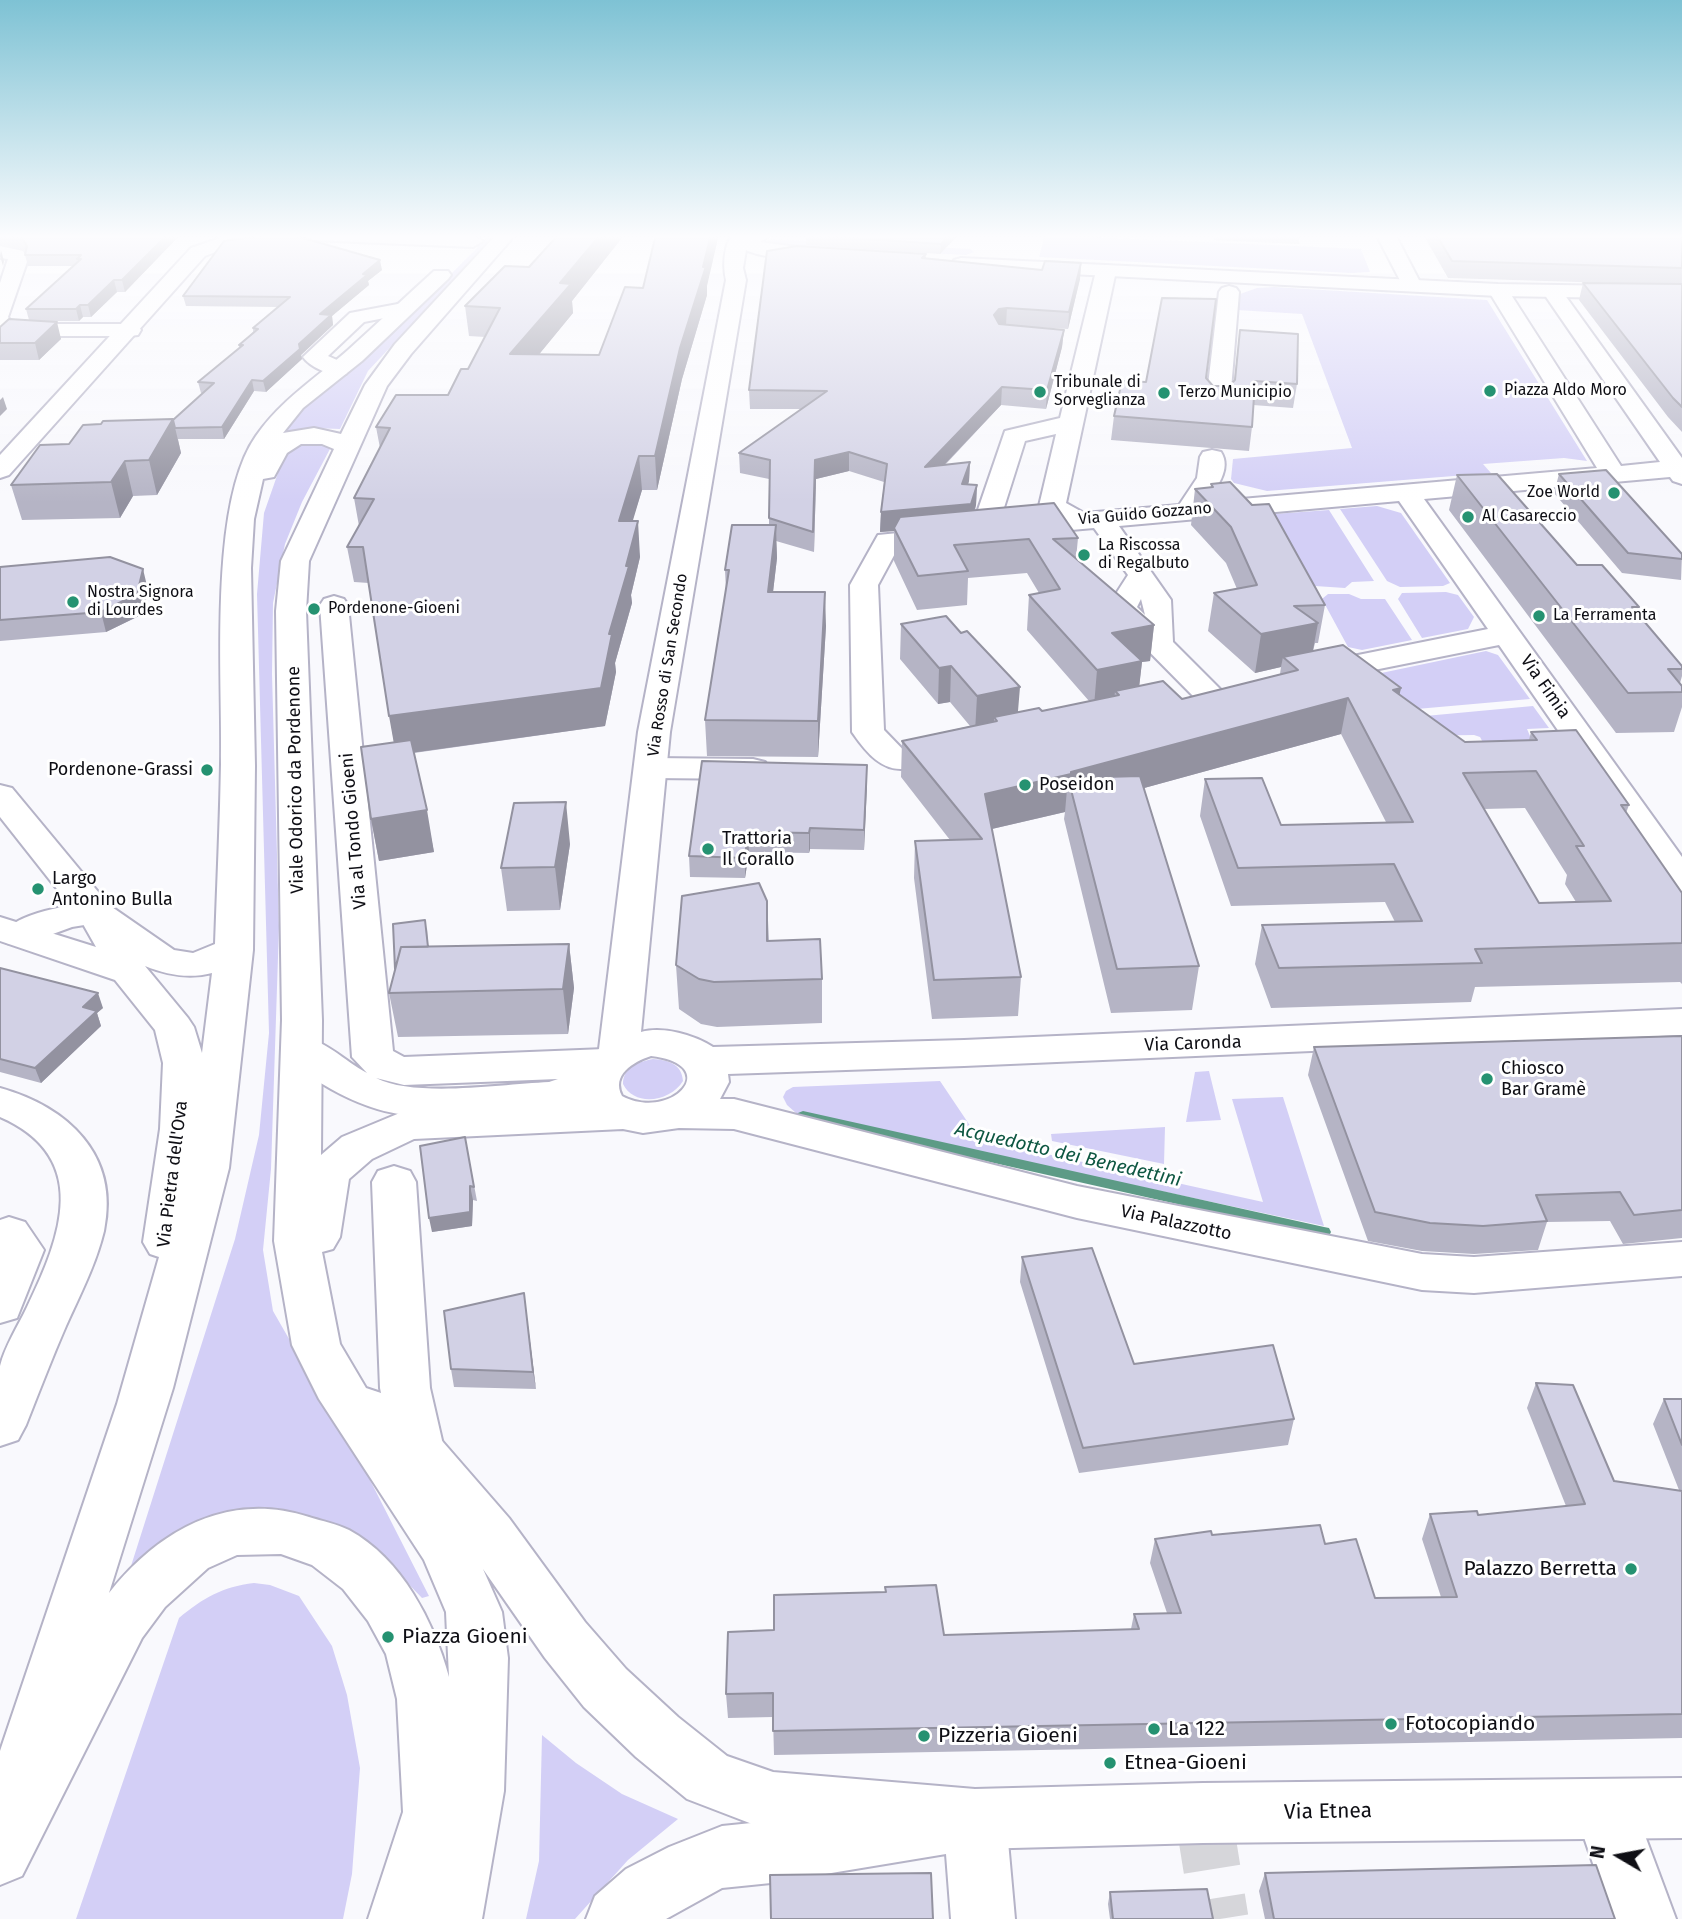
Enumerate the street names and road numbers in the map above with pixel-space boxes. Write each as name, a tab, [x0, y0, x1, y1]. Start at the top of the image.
street label: Via Guido Gozzano	[1077, 499, 1213, 529]
street label: Via Rosso di San Secondo	[644, 572, 692, 758]
street label: Via Fimia	[1515, 651, 1575, 723]
street label: Viale Odorico da Pordenone	[283, 666, 309, 894]
street label: Via al Tondo Gioeni	[336, 752, 372, 910]
street label: Via Caronda	[1144, 1032, 1242, 1056]
street label: Via Pietra dell'Ova	[153, 1099, 193, 1249]
street label: Via Palazzotto	[1118, 1201, 1234, 1245]
street label: Via Etnea	[1284, 1799, 1372, 1825]

